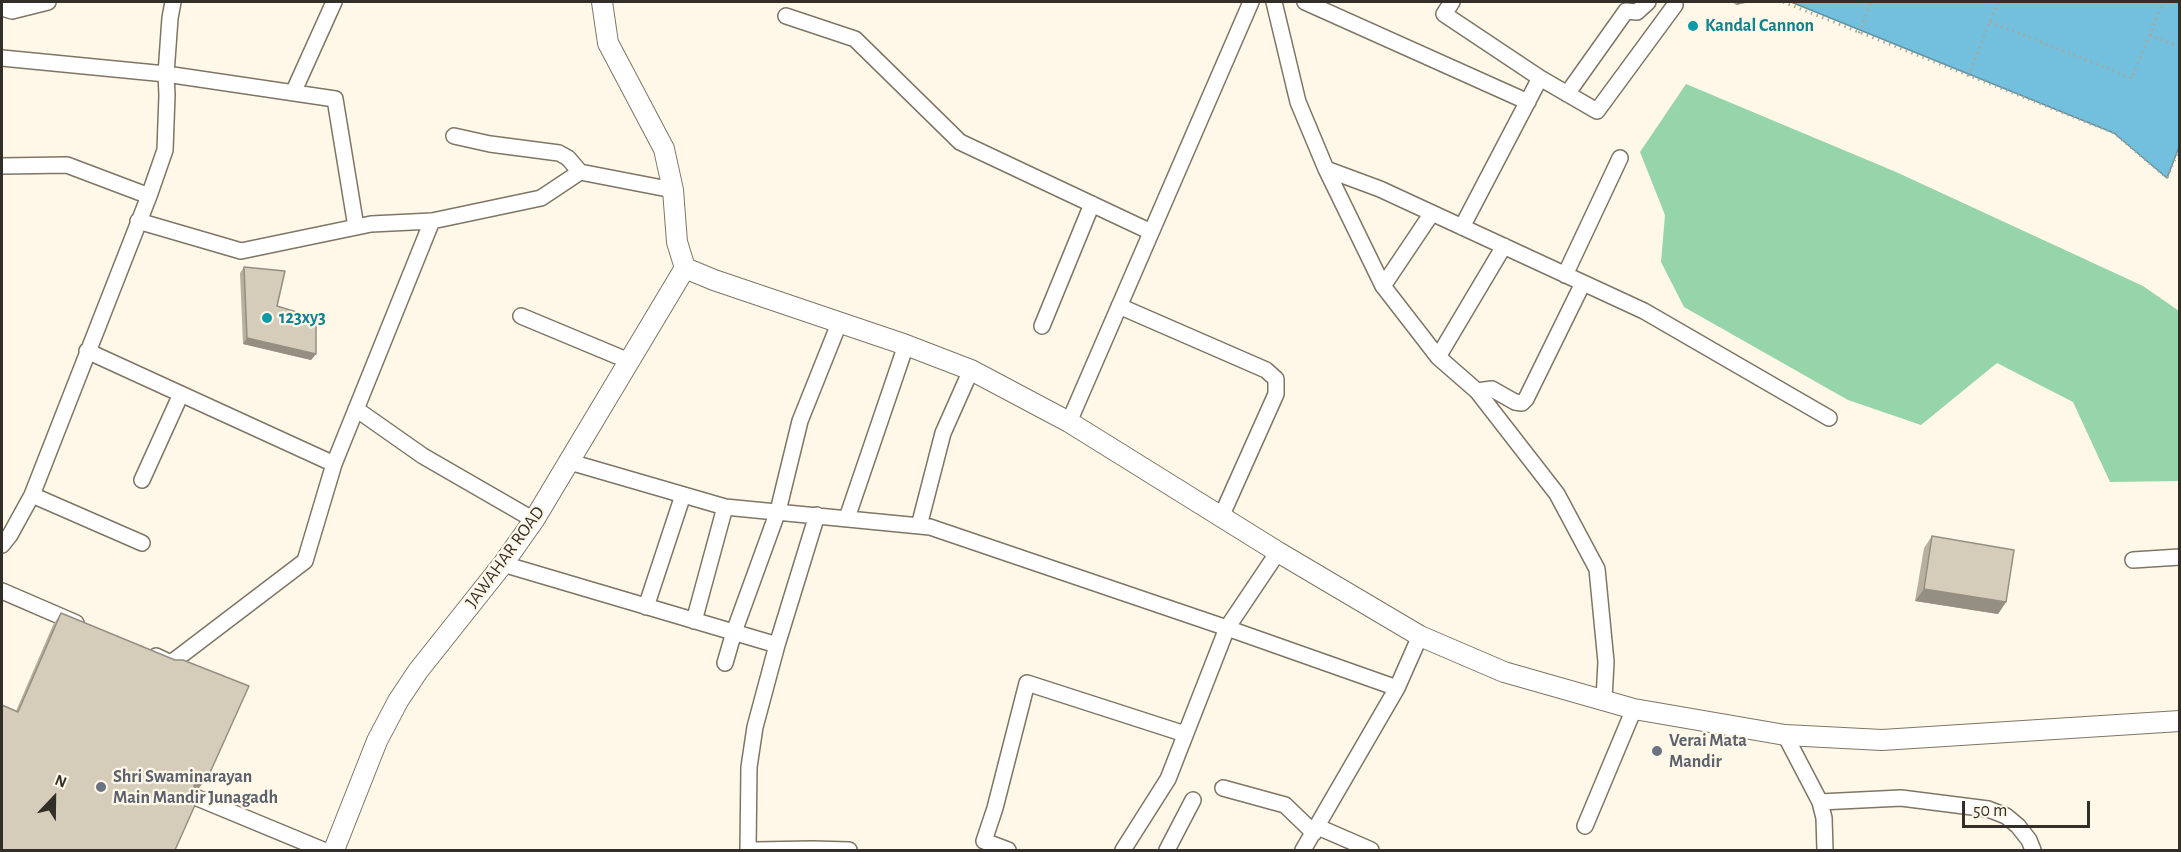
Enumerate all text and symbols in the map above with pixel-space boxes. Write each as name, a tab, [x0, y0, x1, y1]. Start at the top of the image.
place label: Kandal Cannon	[1705, 15, 1814, 37]
marker: Kandal Cannon	[1686, 19, 1700, 33]
place label: 123xy3	[279, 307, 326, 329]
marker: 123xy3	[260, 311, 274, 325]
street label: JAWAHAR ROAD	[461, 502, 549, 612]
place label: Verai Mata Mandir	[1669, 730, 1747, 772]
marker: Verai Mata Mandir	[1650, 744, 1664, 758]
place label: Shri Swaminarayan Main Mandir Junagadh	[113, 766, 278, 808]
north arrow	[24, 768, 84, 828]
text: N	[53, 772, 69, 791]
marker: Shri Swaminarayan Main Mandir Junagadh	[94, 780, 108, 794]
scale bar	[1965, 789, 2092, 827]
text: 50 m	[1973, 802, 2007, 820]

